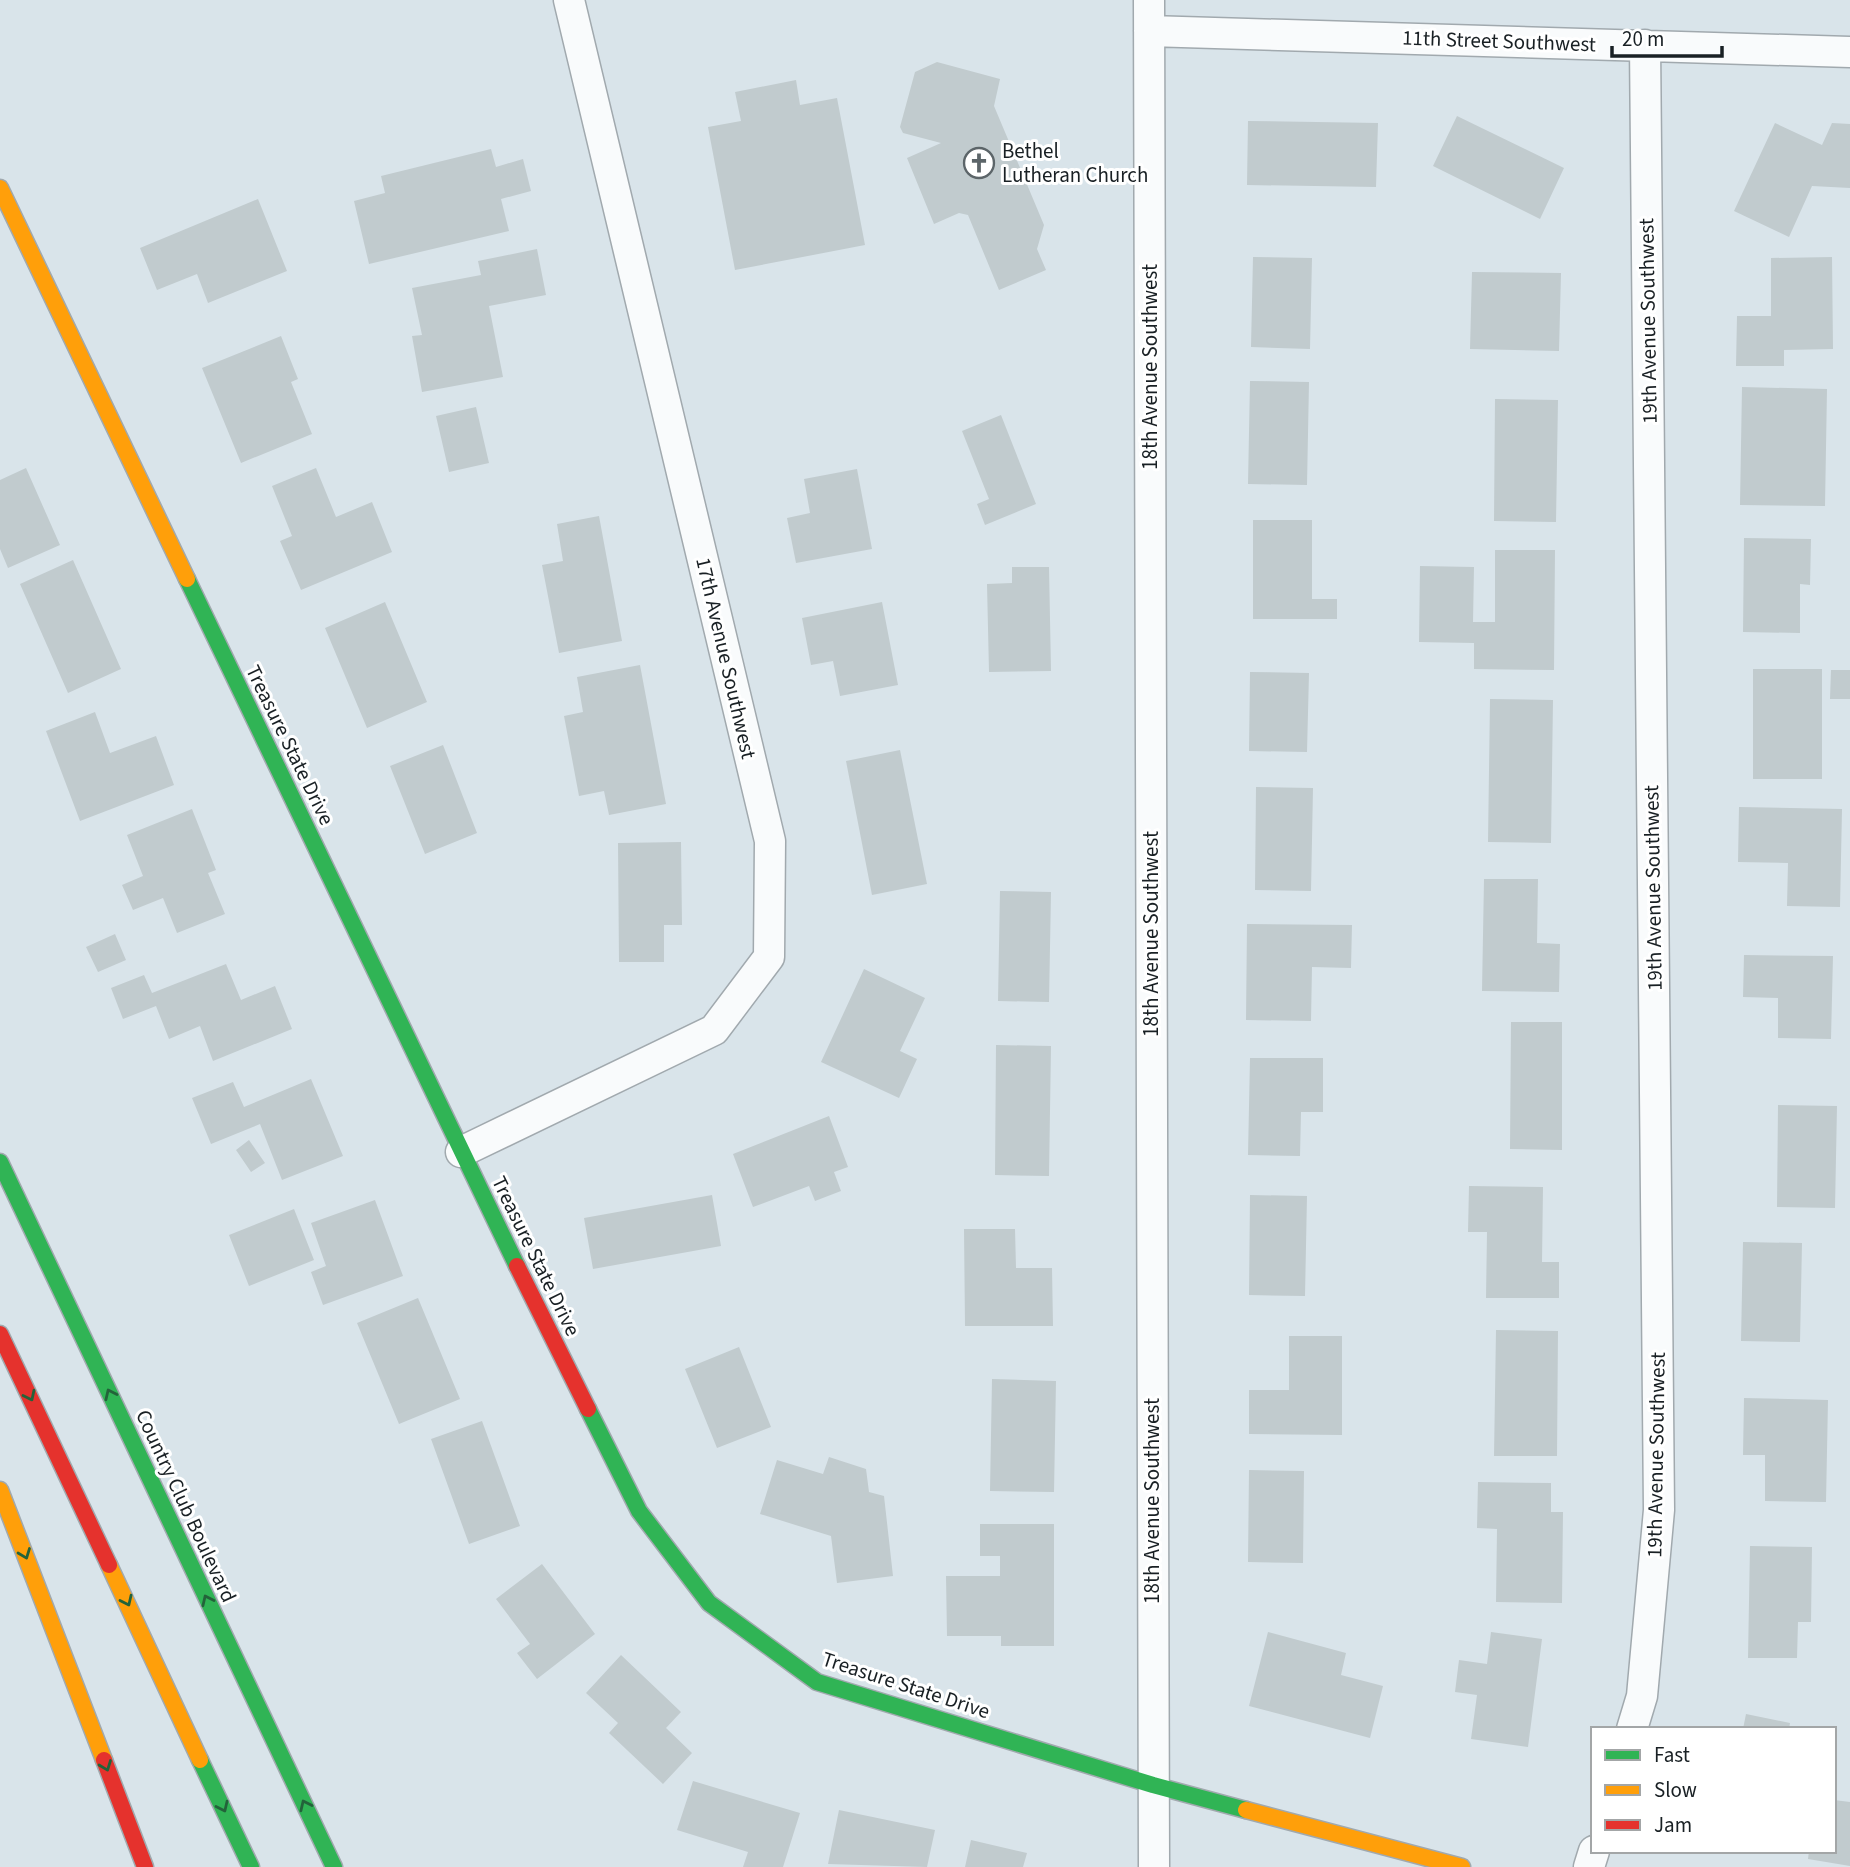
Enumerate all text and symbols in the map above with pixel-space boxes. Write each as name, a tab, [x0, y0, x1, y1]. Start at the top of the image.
scale bar	[1612, 14, 1722, 58]
street label: 11th Street Southwest	[1402, 23, 1596, 59]
text: 20 m	[1622, 24, 1664, 54]
place label: Bethel Lutheran Church	[1002, 136, 1148, 190]
church icon: Bethel Lutheran Church	[962, 146, 996, 180]
street label: 19th Avenue Southwest	[1631, 218, 1665, 424]
street label: 18th Avenue Southwest	[1135, 264, 1165, 470]
street label: 17th Avenue Southwest	[688, 554, 764, 762]
street label: Treasure State Drive	[238, 660, 342, 830]
street label: 19th Avenue Southwest	[1636, 785, 1670, 991]
street label: 18th Avenue Southwest	[1136, 831, 1166, 1037]
street label: Treasure State Drive	[484, 1171, 588, 1341]
street label: 19th Avenue Southwest	[1639, 1352, 1673, 1558]
one-way arrow	[22, 1389, 36, 1401]
one-way arrow	[104, 1389, 118, 1401]
street label: 18th Avenue Southwest	[1137, 1398, 1167, 1604]
street label: Country Club Boulevard	[128, 1405, 244, 1607]
one-way arrow	[16, 1547, 30, 1559]
one-way arrow	[119, 1594, 133, 1606]
one-way arrow	[202, 1595, 216, 1607]
street label: Treasure State Drive	[818, 1644, 994, 1726]
legend	[1591, 1727, 1836, 1853]
text: Fast	[1654, 1740, 1690, 1770]
one-way arrow	[98, 1760, 112, 1772]
text: Slow	[1654, 1775, 1697, 1805]
one-way arrow	[215, 1800, 229, 1812]
one-way arrow	[299, 1800, 313, 1812]
text: Jam	[1654, 1810, 1692, 1840]

